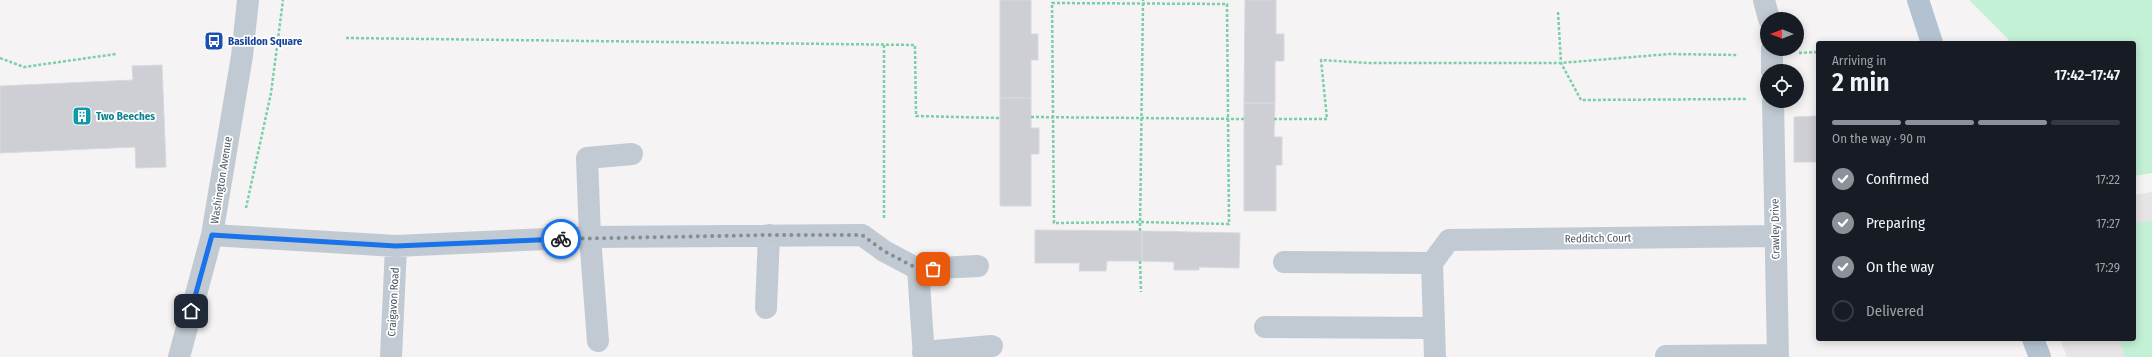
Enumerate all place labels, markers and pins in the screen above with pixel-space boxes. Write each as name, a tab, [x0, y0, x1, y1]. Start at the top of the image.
bus stop icon: Basildon Square	[203, 30, 225, 52]
place label: Basildon Square	[228, 35, 303, 48]
building icon: Two Beeches	[71, 105, 93, 127]
place label: Two Beeches	[96, 110, 155, 123]
pin	[916, 252, 950, 286]
pin	[174, 294, 208, 328]

